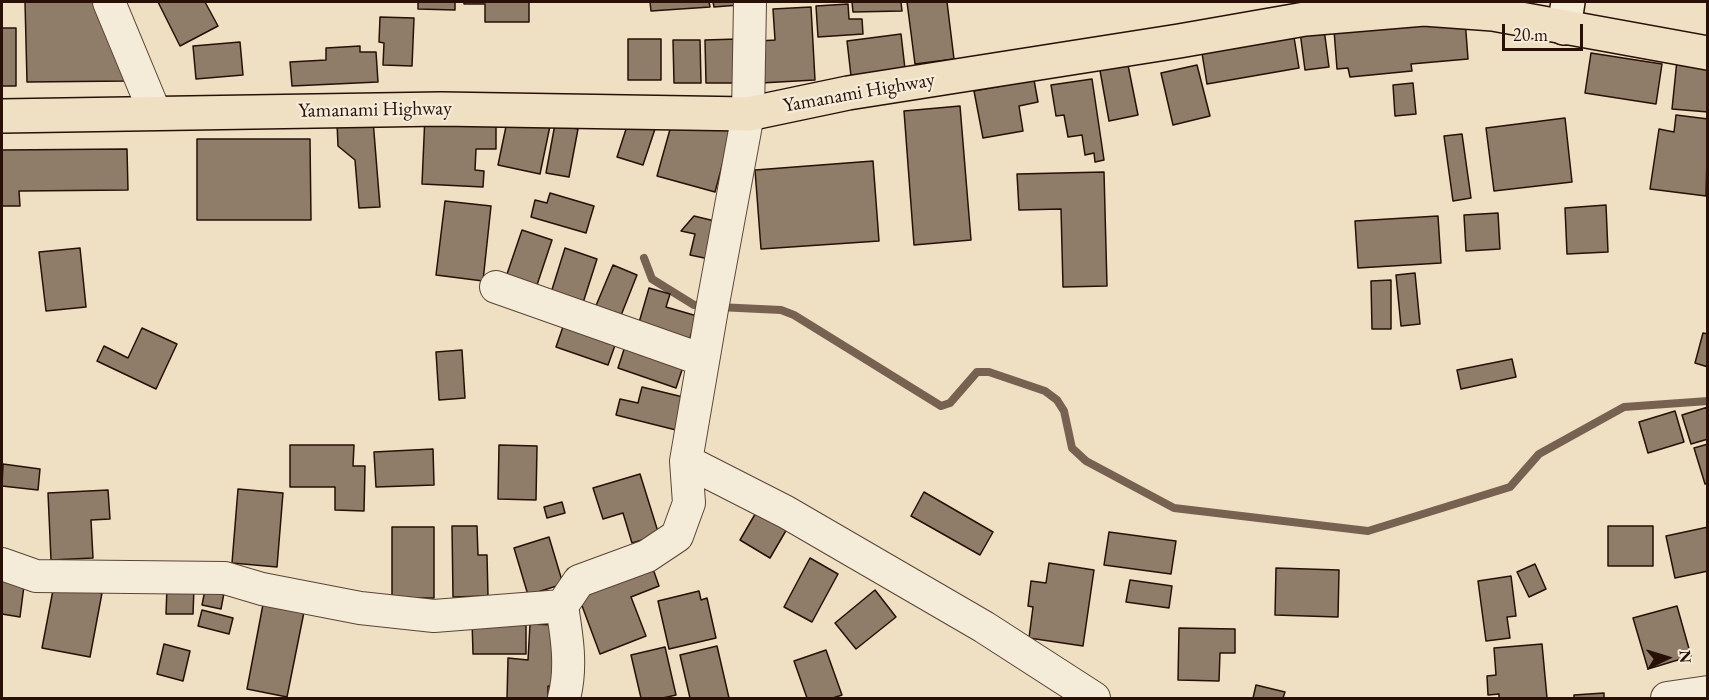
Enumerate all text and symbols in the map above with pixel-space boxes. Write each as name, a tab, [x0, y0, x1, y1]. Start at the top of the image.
scale bar	[1505, 12, 1586, 50]
text: 20 m	[1513, 23, 1548, 46]
street label: Yamanami Highway	[781, 68, 937, 118]
street label: Yamanami Highway	[298, 97, 452, 123]
north arrow	[1637, 628, 1697, 688]
text: N	[1675, 650, 1696, 664]

